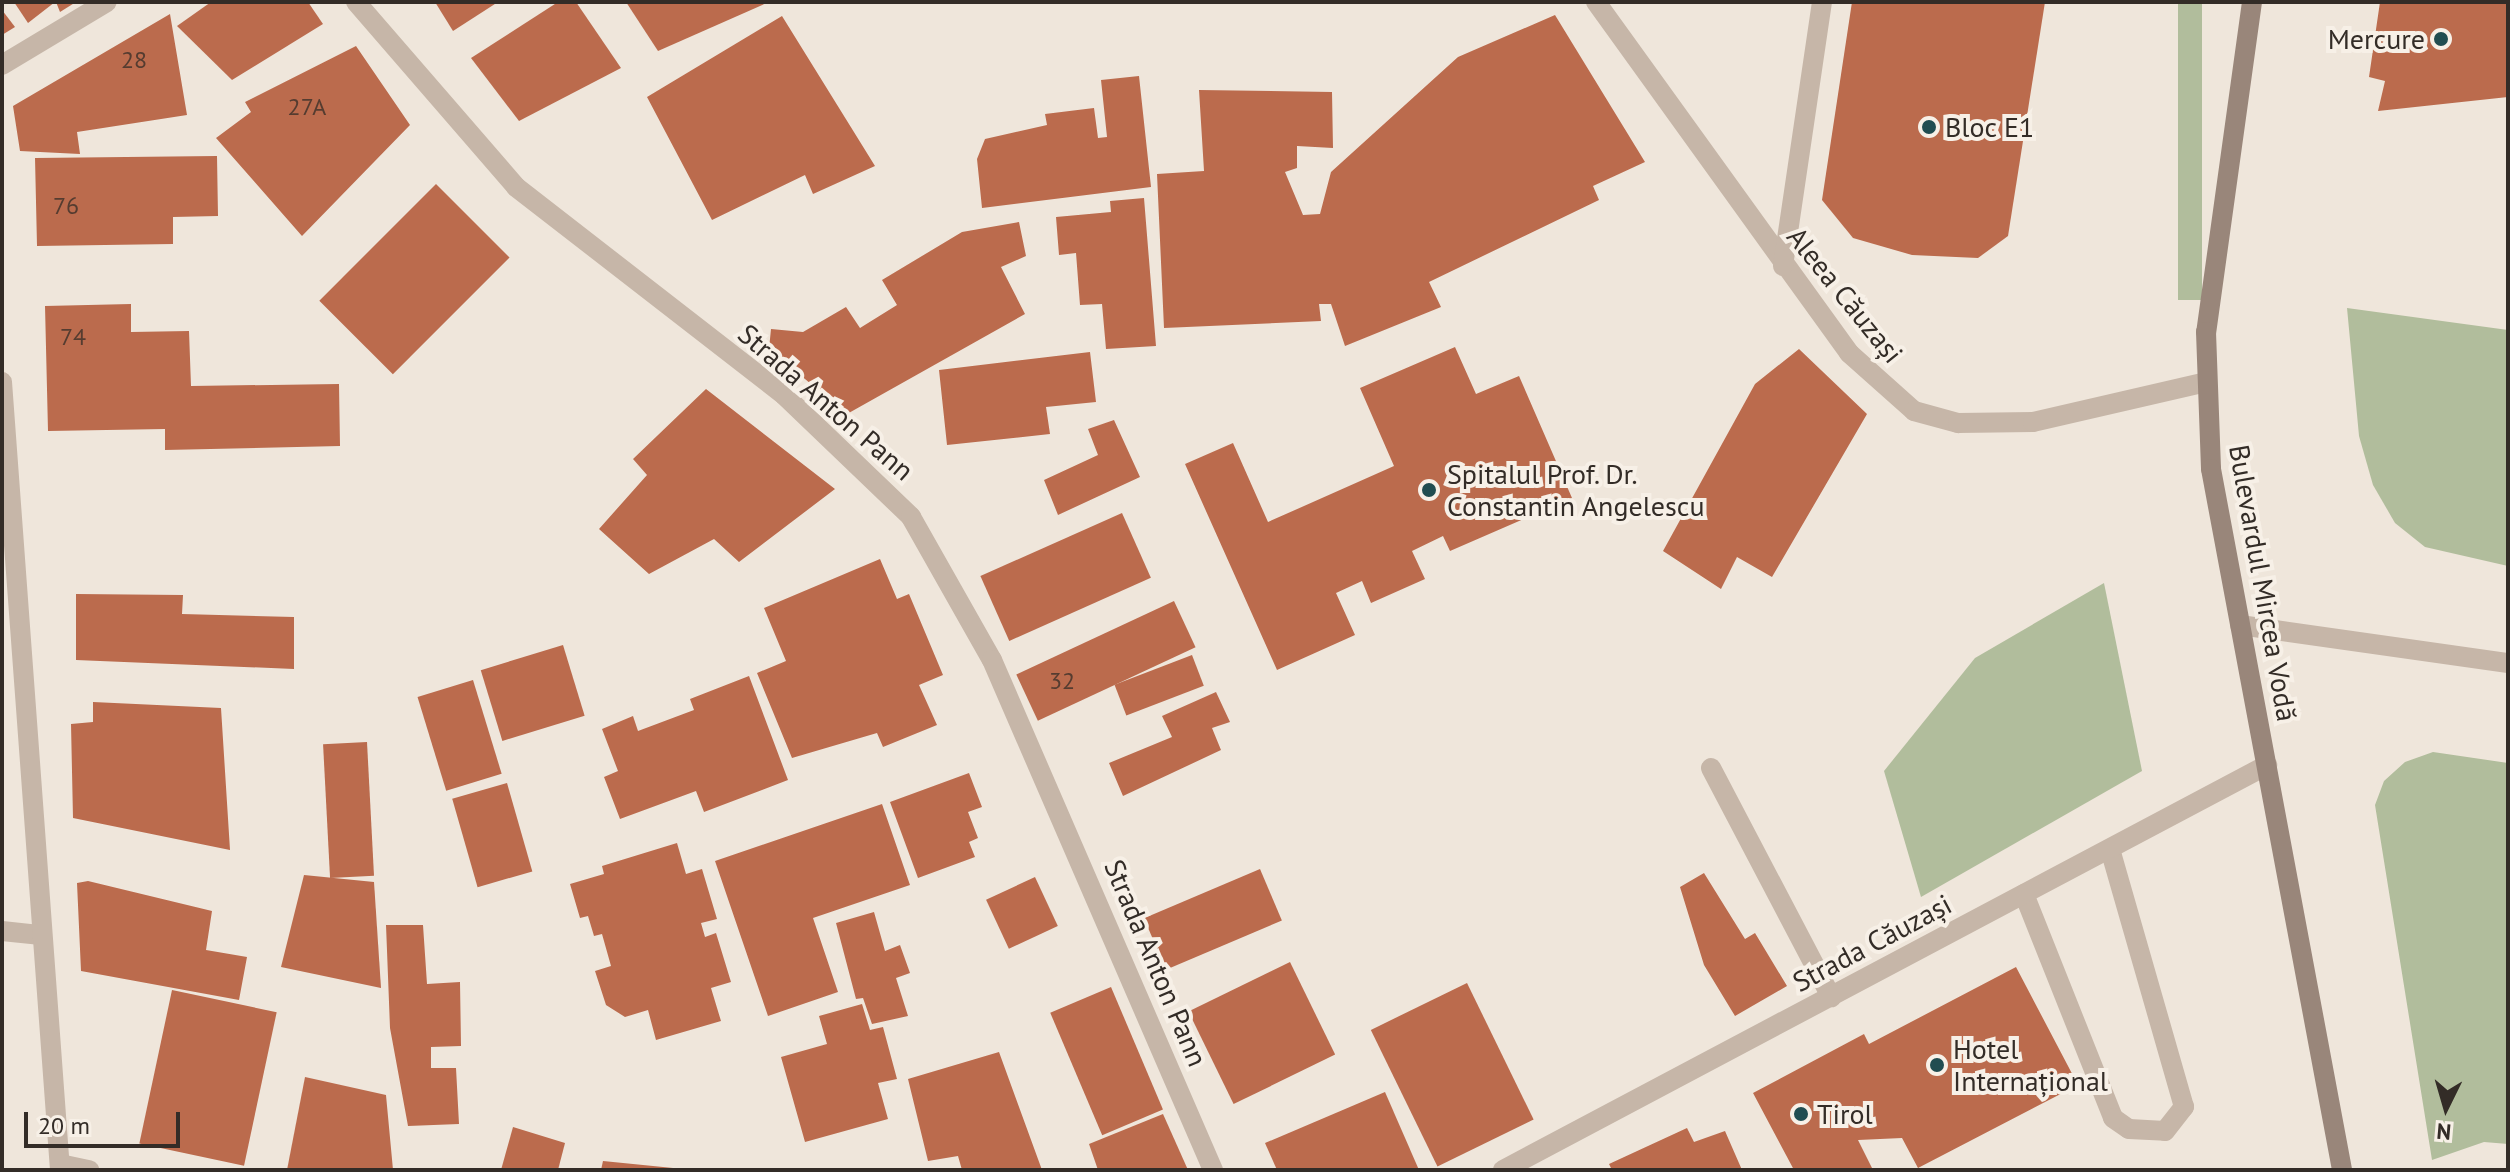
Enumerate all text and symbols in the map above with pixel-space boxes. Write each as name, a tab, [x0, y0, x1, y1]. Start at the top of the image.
place label: Mercure	[2328, 22, 2425, 56]
marker: Mercure	[2432, 30, 2450, 48]
house number: 28	[121, 46, 147, 74]
house number: 27A	[288, 93, 326, 121]
place label: Bloc E1	[1945, 110, 2035, 144]
marker: Bloc E1	[1920, 118, 1938, 136]
house number: 76	[53, 192, 79, 220]
street label: Aleea Căuzași	[1780, 220, 1910, 370]
street label: Strada Anton Pann	[731, 316, 921, 488]
house number: 74	[60, 323, 86, 351]
street label: Bulevardul Mircea Vodă	[2222, 442, 2304, 724]
place label: Spitalul Prof. Dr. Constantin Angelescu	[1447, 457, 1705, 523]
marker: Spitalul Prof. Dr. Constantin Angelescu	[1418, 479, 1440, 501]
house number: 32	[1049, 667, 1075, 695]
street label: Strada Anton Pann	[1097, 854, 1215, 1072]
street label: Strada Căuzași	[1787, 887, 1957, 999]
place label: Hotel Internațional	[1953, 1032, 2108, 1098]
marker: Hotel Internațional	[1928, 1056, 1946, 1074]
north arrow	[2406, 1068, 2486, 1148]
scale bar	[28, 1096, 184, 1146]
place label: Tirol	[1817, 1097, 1873, 1131]
marker: Tirol	[1792, 1105, 1810, 1123]
text: 20 m	[38, 1110, 90, 1141]
text: N	[2435, 1117, 2452, 1146]

